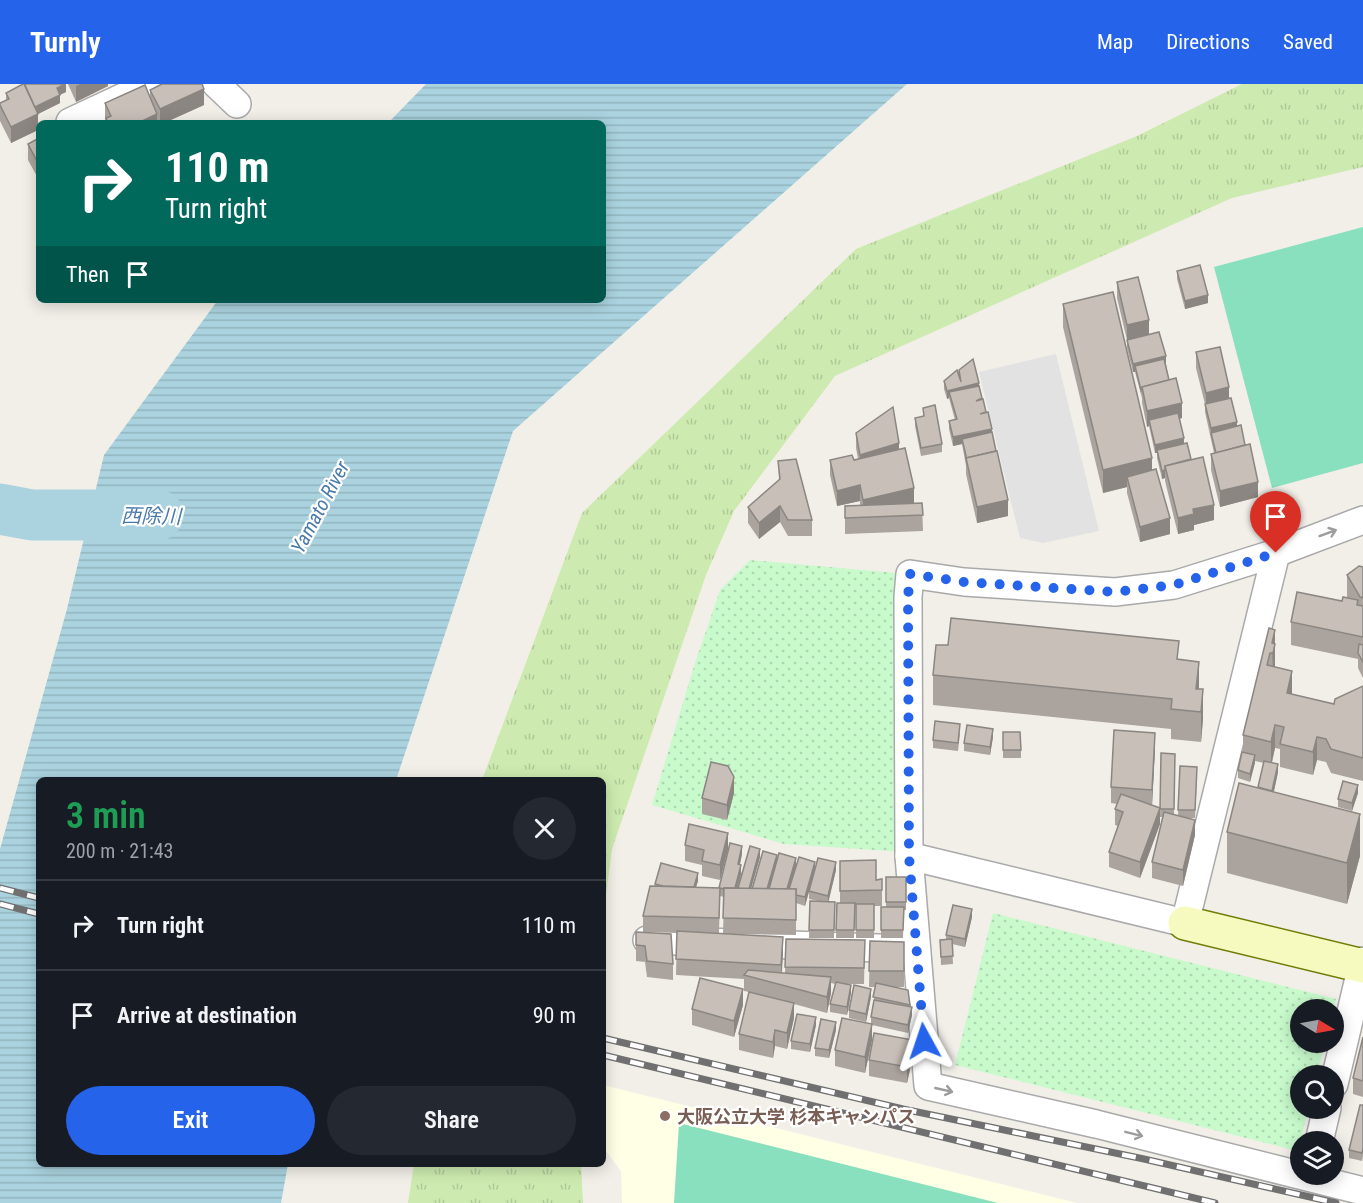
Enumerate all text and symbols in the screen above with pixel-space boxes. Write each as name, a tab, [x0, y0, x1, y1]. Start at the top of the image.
text: Turnly	[30, 26, 101, 59]
text: Map	[1097, 30, 1133, 54]
text: Directions	[1166, 30, 1250, 54]
text: Saved	[1283, 30, 1333, 54]
text: 110 m	[165, 143, 270, 192]
icon: right	[66, 144, 144, 222]
text: Turn right	[165, 193, 267, 225]
icon: arrive	[121, 258, 154, 291]
text: Then	[66, 262, 109, 287]
water label: Yamato River	[286, 456, 355, 557]
pin	[1250, 491, 1301, 553]
icon: arrive	[1259, 500, 1292, 533]
water label: 西除川	[121, 503, 183, 529]
one-way arrow	[1318, 527, 1337, 538]
text: 3 min	[66, 795, 146, 837]
button: close	[513, 797, 576, 860]
text: 200 m · 21:43	[66, 839, 173, 863]
icon: right	[66, 909, 99, 942]
text: Turn right	[117, 913, 204, 938]
text: 110 m	[522, 913, 576, 938]
icon: arrive	[66, 999, 99, 1032]
north arrow	[1290, 999, 1344, 1053]
map controls	[1290, 999, 1344, 1185]
text: Arrive at destination	[117, 1003, 297, 1028]
text: 90 m	[533, 1003, 576, 1028]
position arrow	[892, 1009, 956, 1073]
button: search	[1290, 1065, 1344, 1119]
one-way arrow	[934, 1085, 953, 1096]
button: Exit	[66, 1086, 315, 1155]
button: Share	[327, 1086, 576, 1155]
place label: 大阪公立大学 杉本キャンパス	[677, 1106, 915, 1127]
marker: 大阪公立大学 杉本キャンパス	[658, 1109, 672, 1123]
one-way arrow	[1124, 1128, 1143, 1140]
button: layers	[1290, 1131, 1344, 1185]

